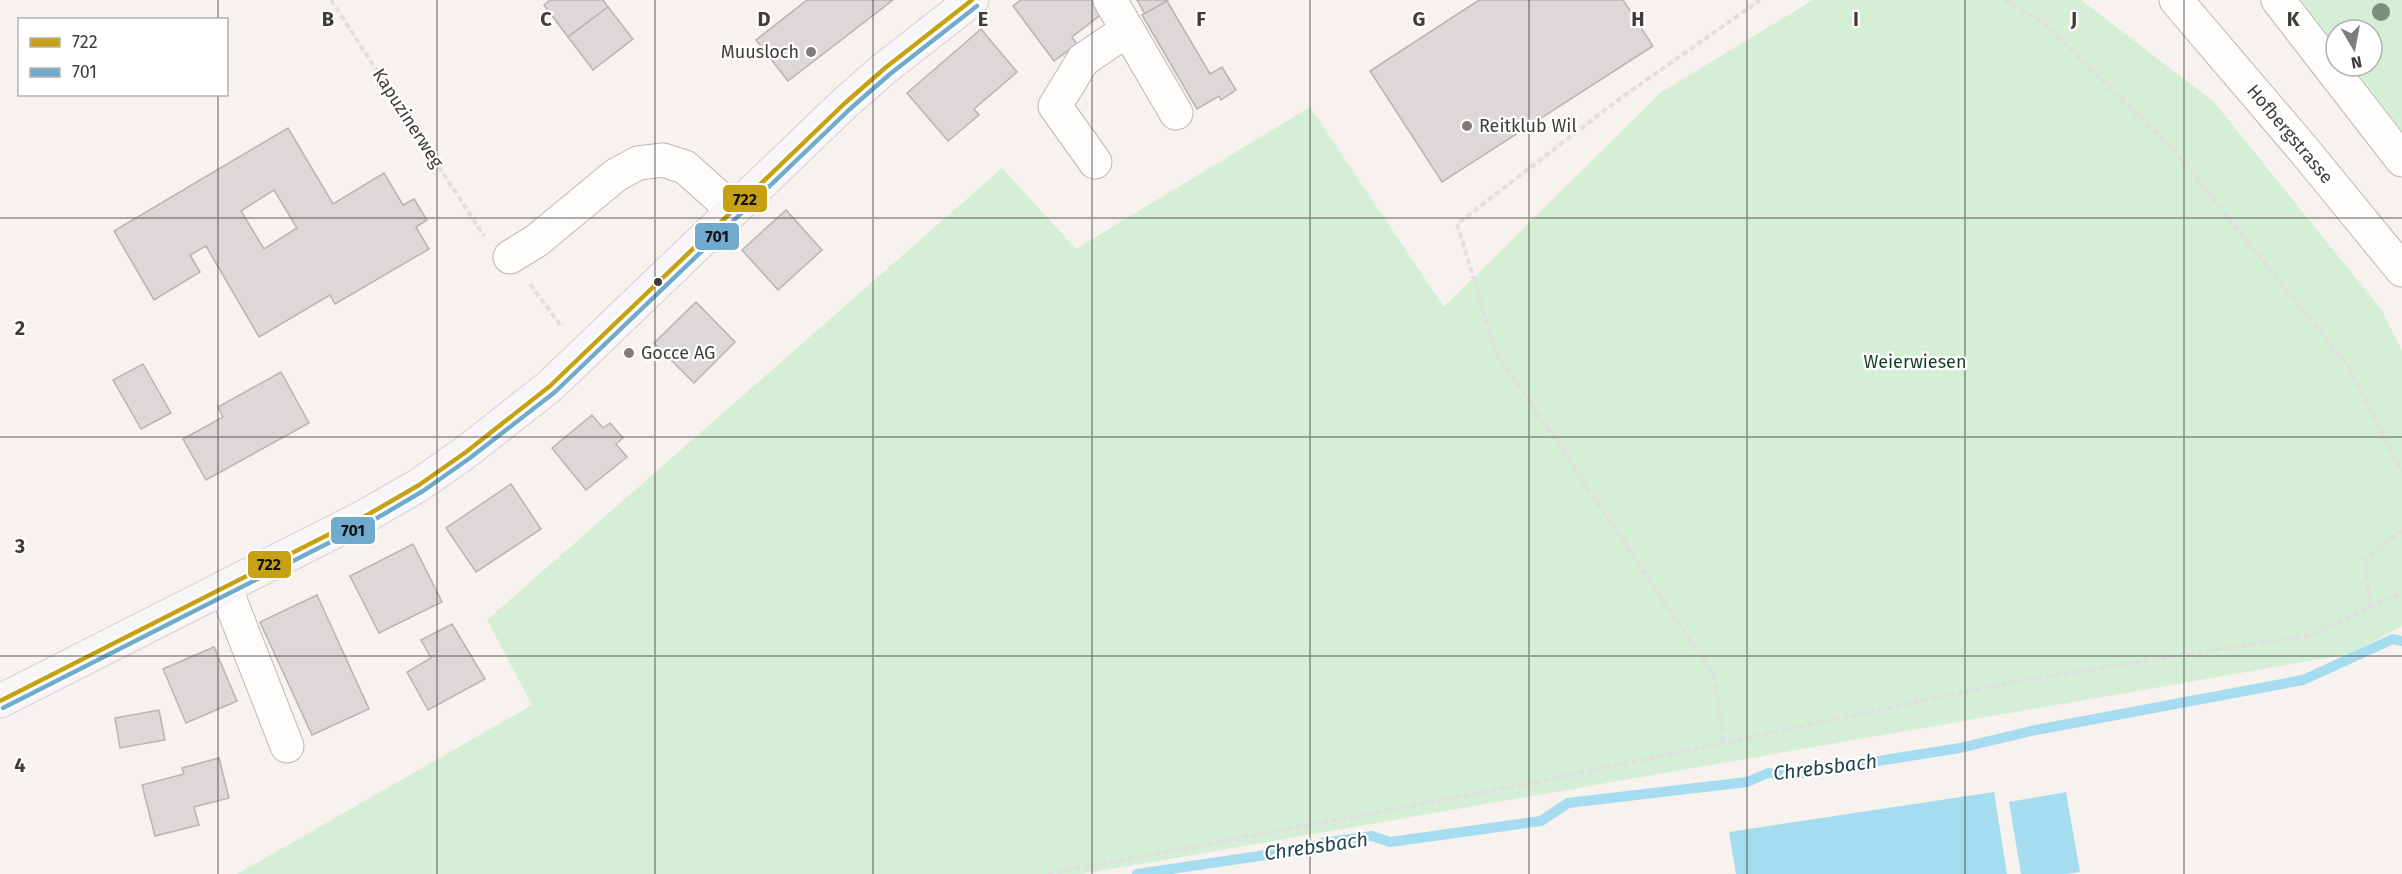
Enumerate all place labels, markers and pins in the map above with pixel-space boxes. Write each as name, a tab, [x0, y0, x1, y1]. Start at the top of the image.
place label: Muusloch	[721, 41, 799, 63]
marker: Muusloch	[804, 45, 818, 59]
place label: Reitklub Wil	[1479, 115, 1577, 137]
marker: Reitklub Wil	[1460, 119, 1474, 133]
unlabelled marker	[652, 276, 664, 288]
place label: Gocce AG	[641, 342, 715, 364]
marker: Gocce AG	[622, 346, 636, 360]

